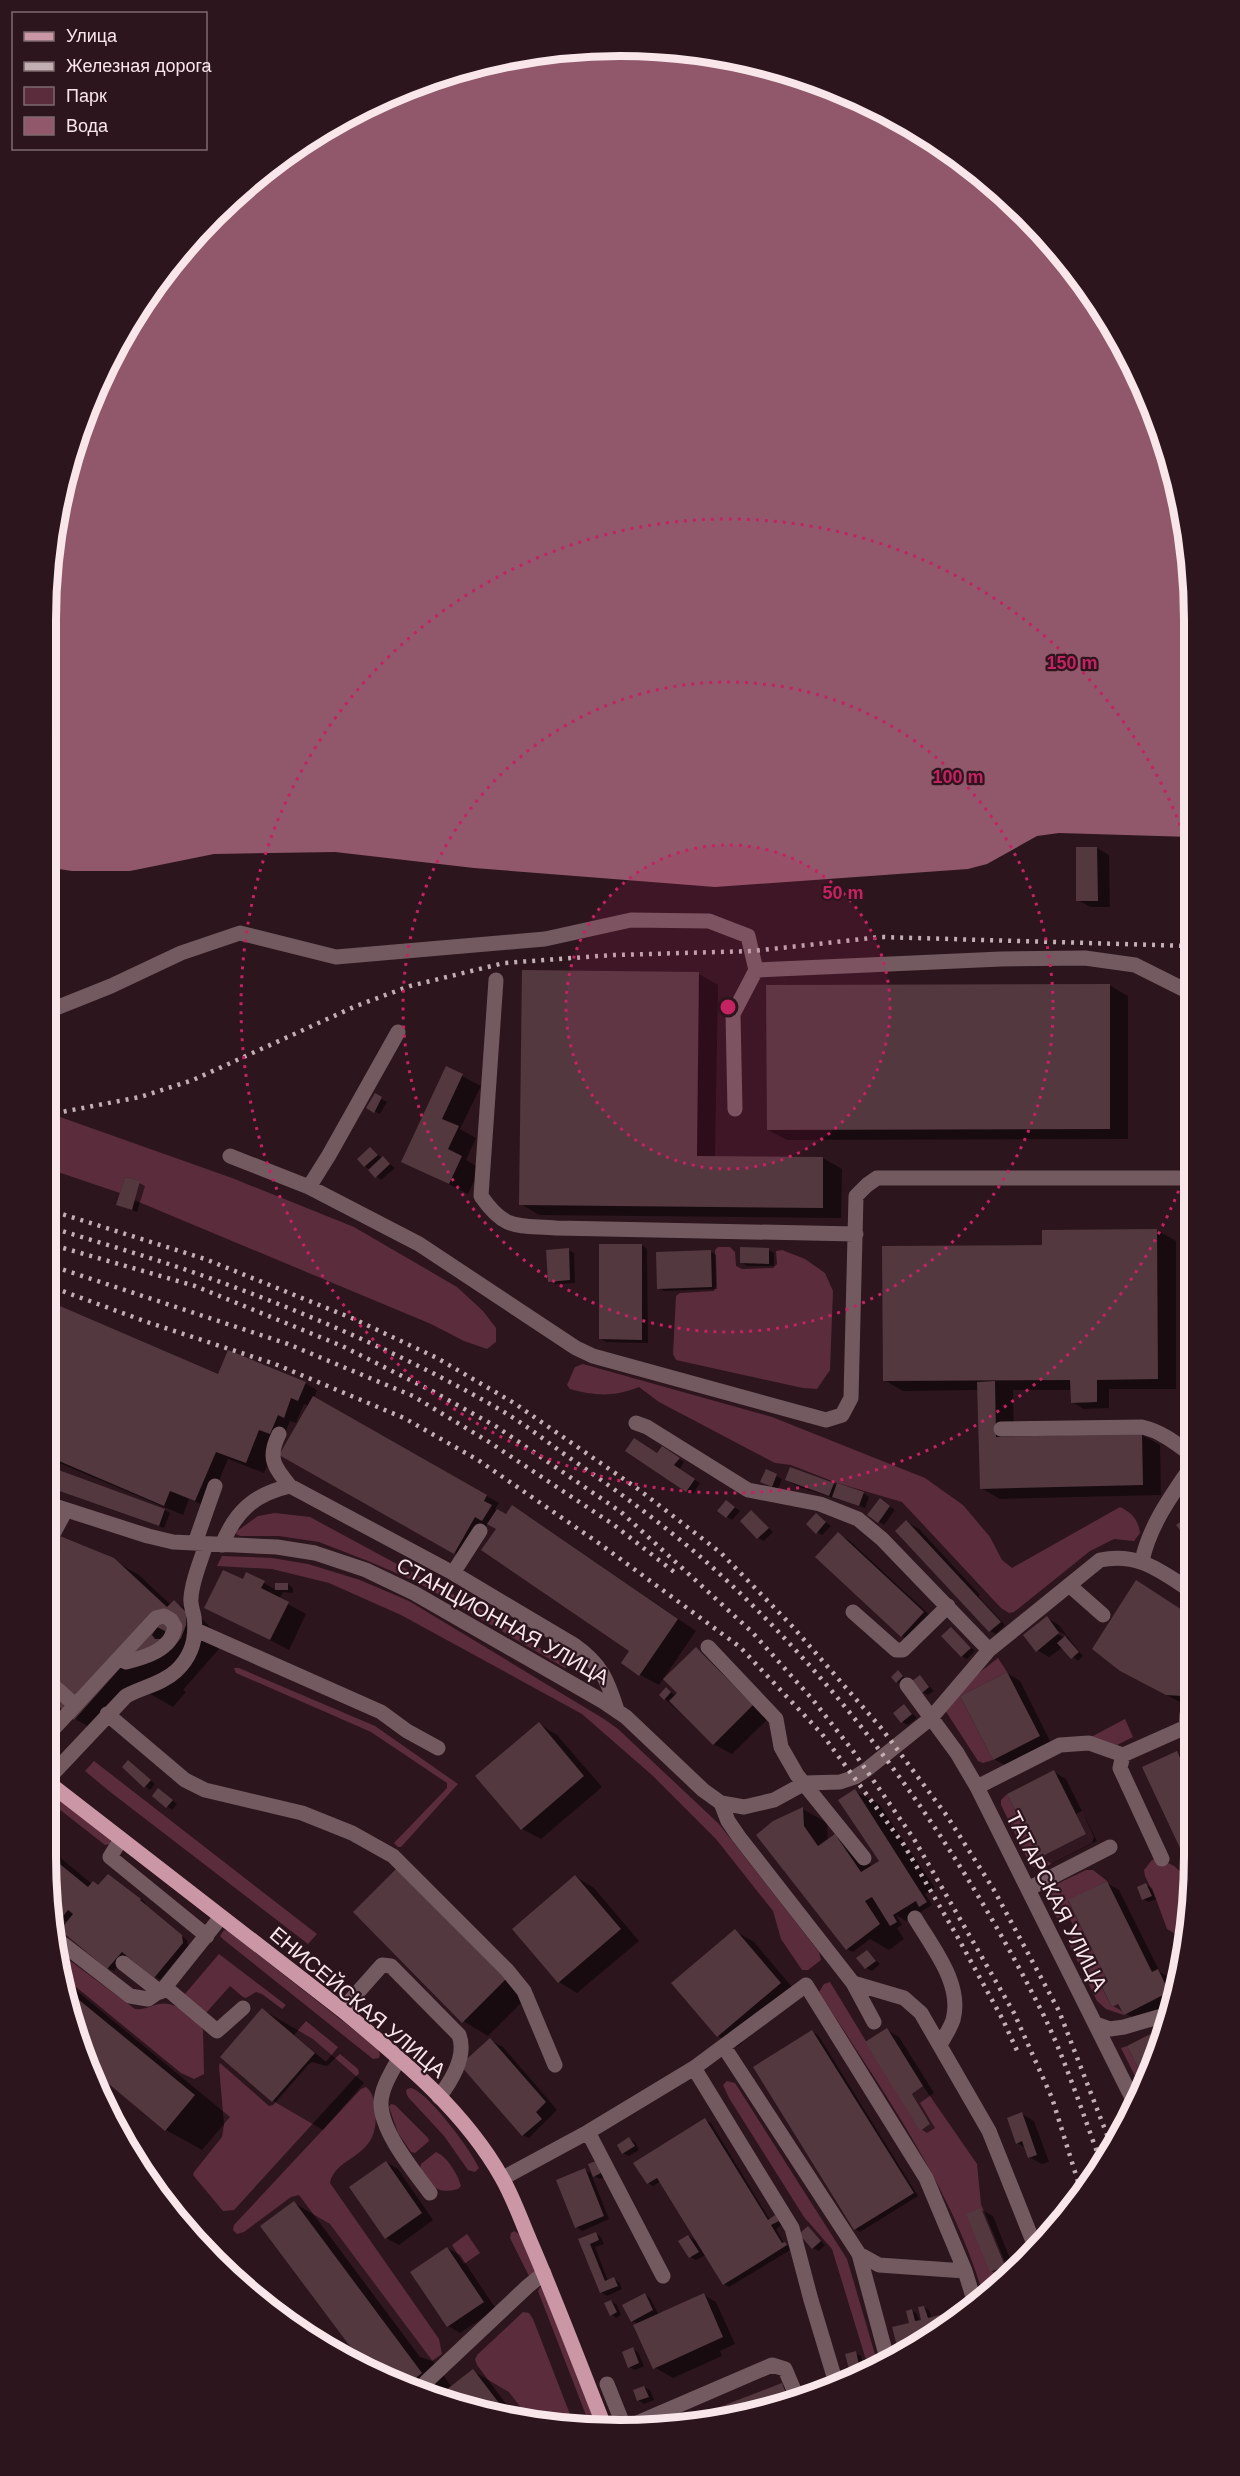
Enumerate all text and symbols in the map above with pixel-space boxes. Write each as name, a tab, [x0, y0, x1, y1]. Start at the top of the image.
legend	[12, 12, 207, 150]
text: Улица	[66, 26, 118, 46]
text: Железная дорога	[66, 56, 213, 76]
text: Парк	[66, 86, 107, 106]
text: Вода	[66, 116, 109, 136]
text: 150 m	[1046, 653, 1098, 673]
text: 100 m	[932, 767, 984, 787]
text: 50 m	[822, 883, 864, 903]
centre of rings	[718, 997, 738, 1017]
street label: СТАНЦИОННАЯ УЛИЦА	[393, 1553, 613, 1689]
street label: ТАТАРСКАЯ УЛИЦА	[1002, 1808, 1112, 1994]
street label: ЕНИСЕЙСКАЯ УЛИЦА	[266, 1922, 450, 2082]

